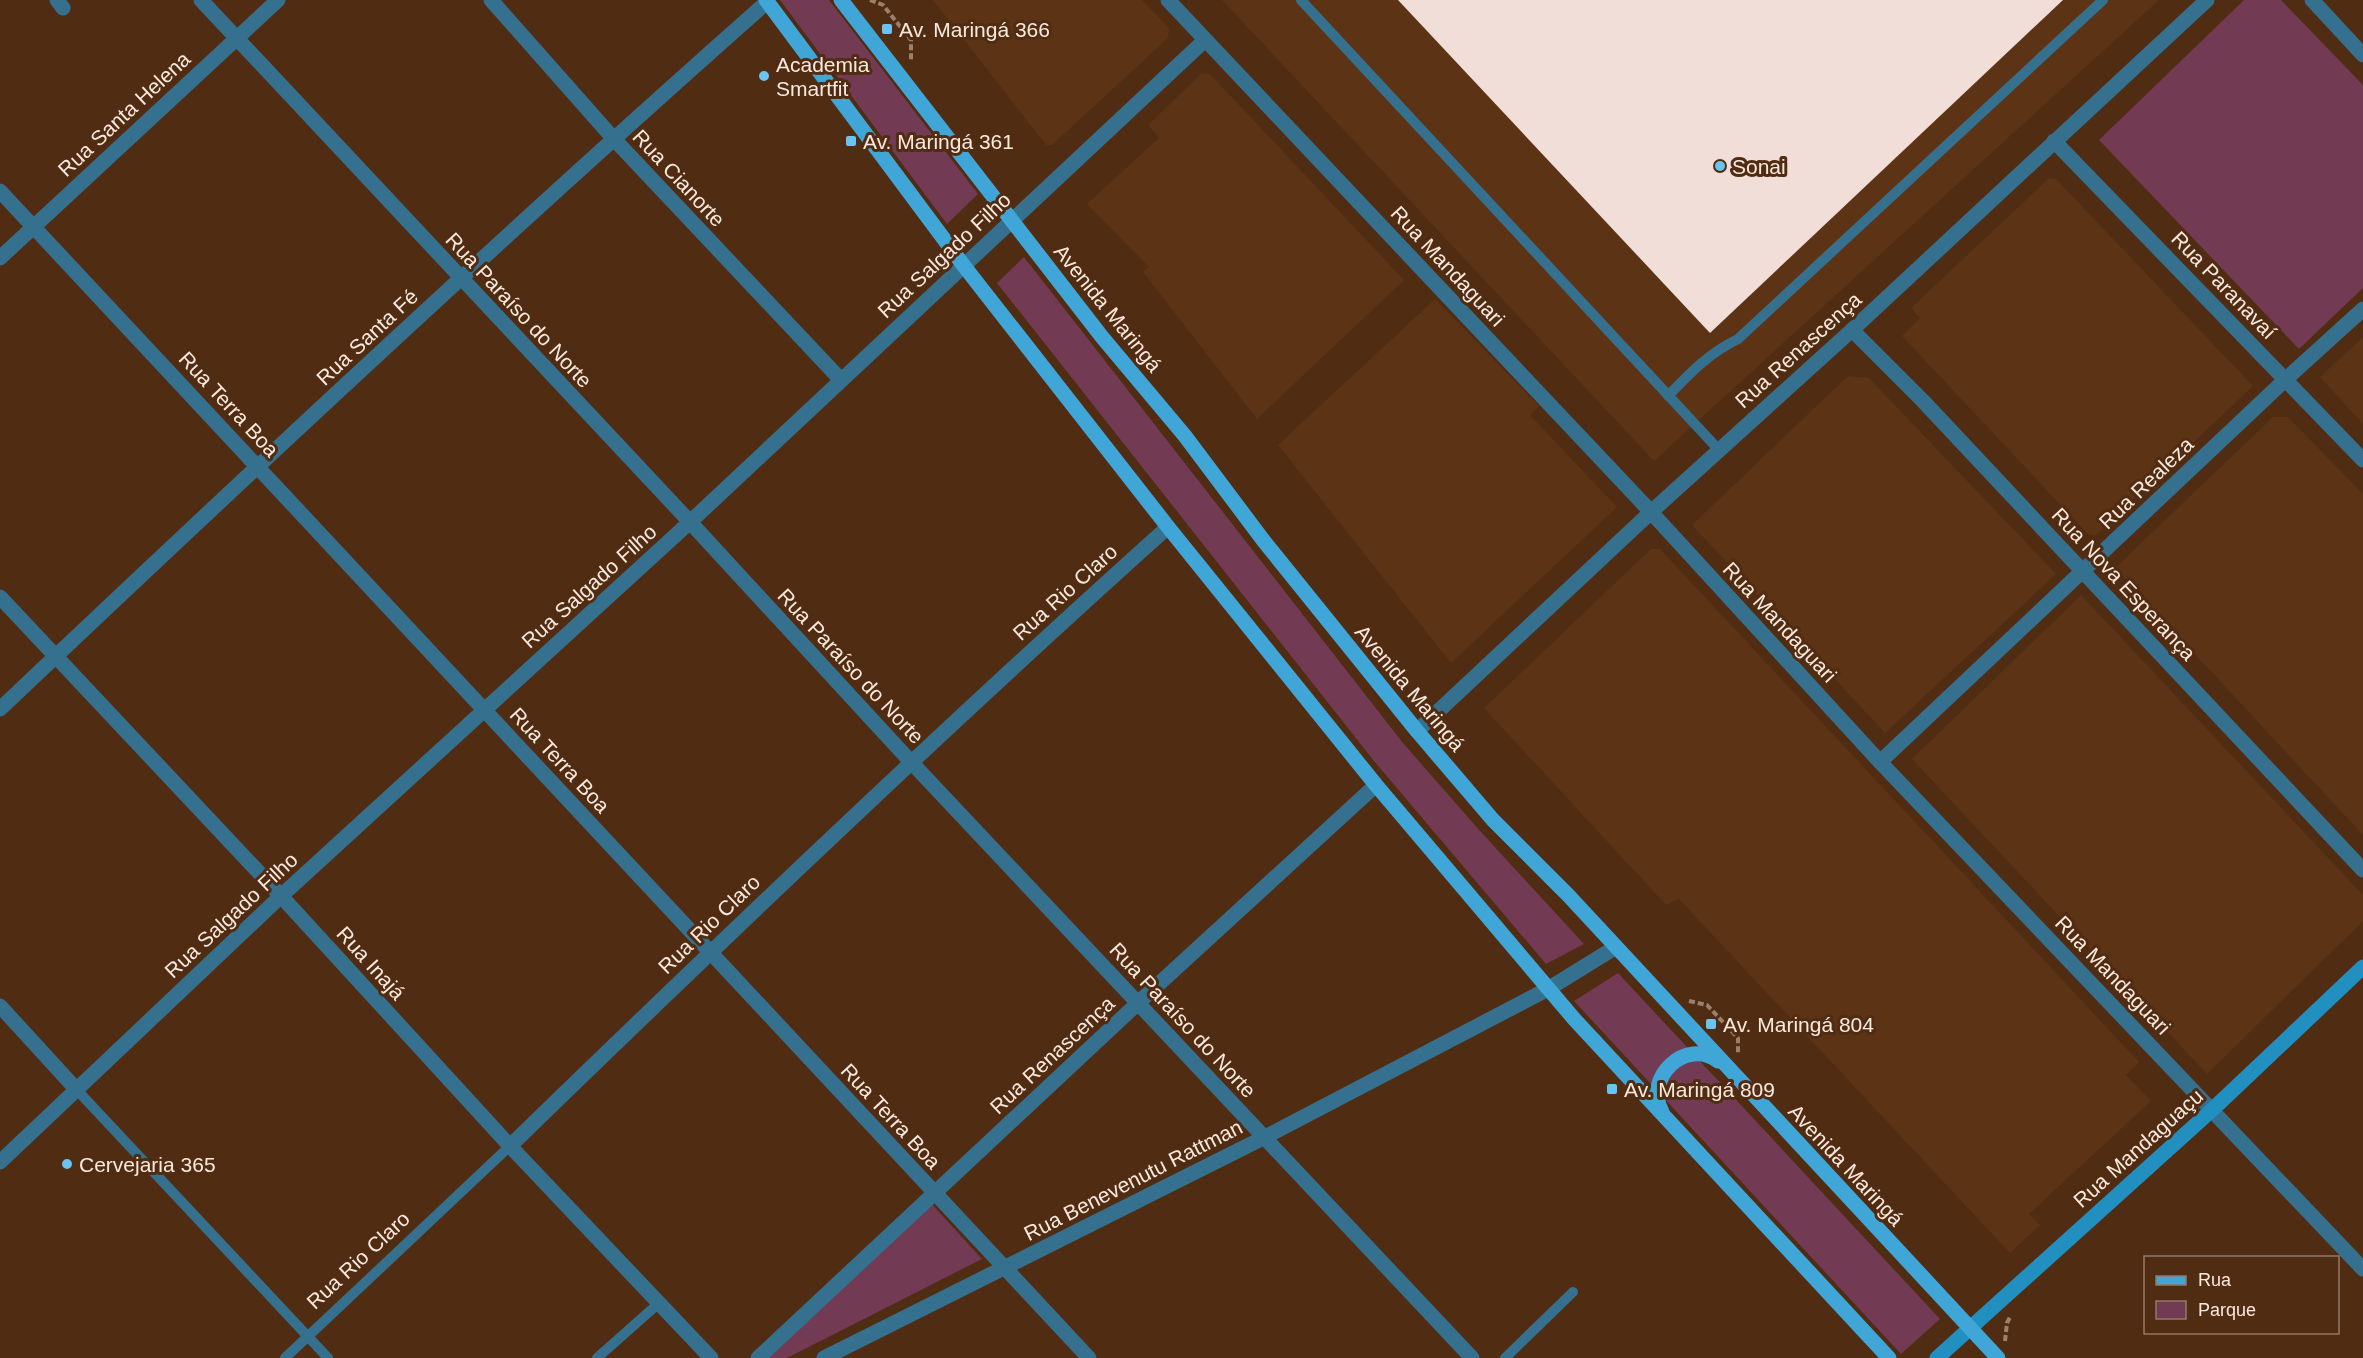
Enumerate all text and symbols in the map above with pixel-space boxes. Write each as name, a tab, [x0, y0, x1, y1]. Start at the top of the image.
place label: Av. Maringá 366	[899, 18, 1050, 41]
marker: Av. Maringá 366	[880, 22, 894, 36]
street label: Rua Santa Helena	[53, 47, 195, 181]
place label: Academia Smartfit	[776, 53, 870, 100]
marker: Academia Smartfit	[757, 69, 771, 83]
street label: Rua Cianorte	[628, 125, 730, 231]
place label: Av. Maringá 361	[863, 130, 1014, 153]
marker: Av. Maringá 361	[844, 134, 858, 148]
place label: Sonai	[1732, 155, 1786, 178]
marker: Sonai	[1713, 159, 1727, 173]
street label: Rua Salgado Filho	[873, 188, 1015, 322]
street label: Rua Mandaguari	[1387, 201, 1509, 331]
street label: Rua Paranavaí	[2167, 227, 2281, 343]
street label: Rua Paraíso do Norte	[441, 228, 597, 392]
street label: Avenida Maringá	[1050, 240, 1167, 377]
street label: Rua Santa Fé	[312, 284, 422, 390]
street label: Rua Renascença	[1730, 287, 1866, 412]
street label: Rua Terra Boa	[175, 347, 284, 461]
street label: Rua Realeza	[2094, 432, 2198, 533]
street label: Rua Nova Esperança	[2048, 503, 2201, 665]
street label: Rua Salgado Filho	[517, 520, 661, 652]
street label: Rua Rio Claro	[1008, 539, 1122, 645]
street label: Rua Mandaguari	[1719, 557, 1841, 687]
street label: Rua Paraíso do Norte	[773, 584, 929, 748]
street label: Avenida Maringá	[1351, 620, 1470, 756]
street label: Rua Terra Boa	[506, 703, 615, 817]
street label: Rua Salgado Filho	[160, 848, 302, 982]
street label: Rua Rio Claro	[654, 870, 764, 978]
street label: Rua Mandaguari	[2051, 911, 2175, 1039]
street label: Rua Inajá	[332, 922, 410, 1004]
street label: Rua Paraíso do Norte	[1105, 938, 1261, 1102]
street label: Rua Renascença	[985, 991, 1119, 1118]
place label: Av. Maringá 804	[1723, 1013, 1874, 1036]
marker: Av. Maringá 804	[1704, 1017, 1718, 1031]
street label: Rua Terra Boa	[837, 1059, 946, 1173]
place label: Av. Maringá 809	[1624, 1078, 1775, 1101]
marker: Av. Maringá 809	[1605, 1082, 1619, 1096]
street label: Rua Mandaguaçu	[2069, 1084, 2207, 1212]
street label: Avenida Maringá	[1784, 1100, 1908, 1231]
street label: Rua Benevenutu Rattman	[1020, 1115, 1246, 1245]
place label: Cervejaria 365	[79, 1153, 216, 1176]
marker: Cervejaria 365	[60, 1157, 74, 1171]
street label: Rua Rio Claro	[302, 1207, 414, 1313]
legend	[2144, 1256, 2339, 1334]
text: Rua	[2198, 1270, 2232, 1290]
text: Parque	[2198, 1300, 2256, 1320]

